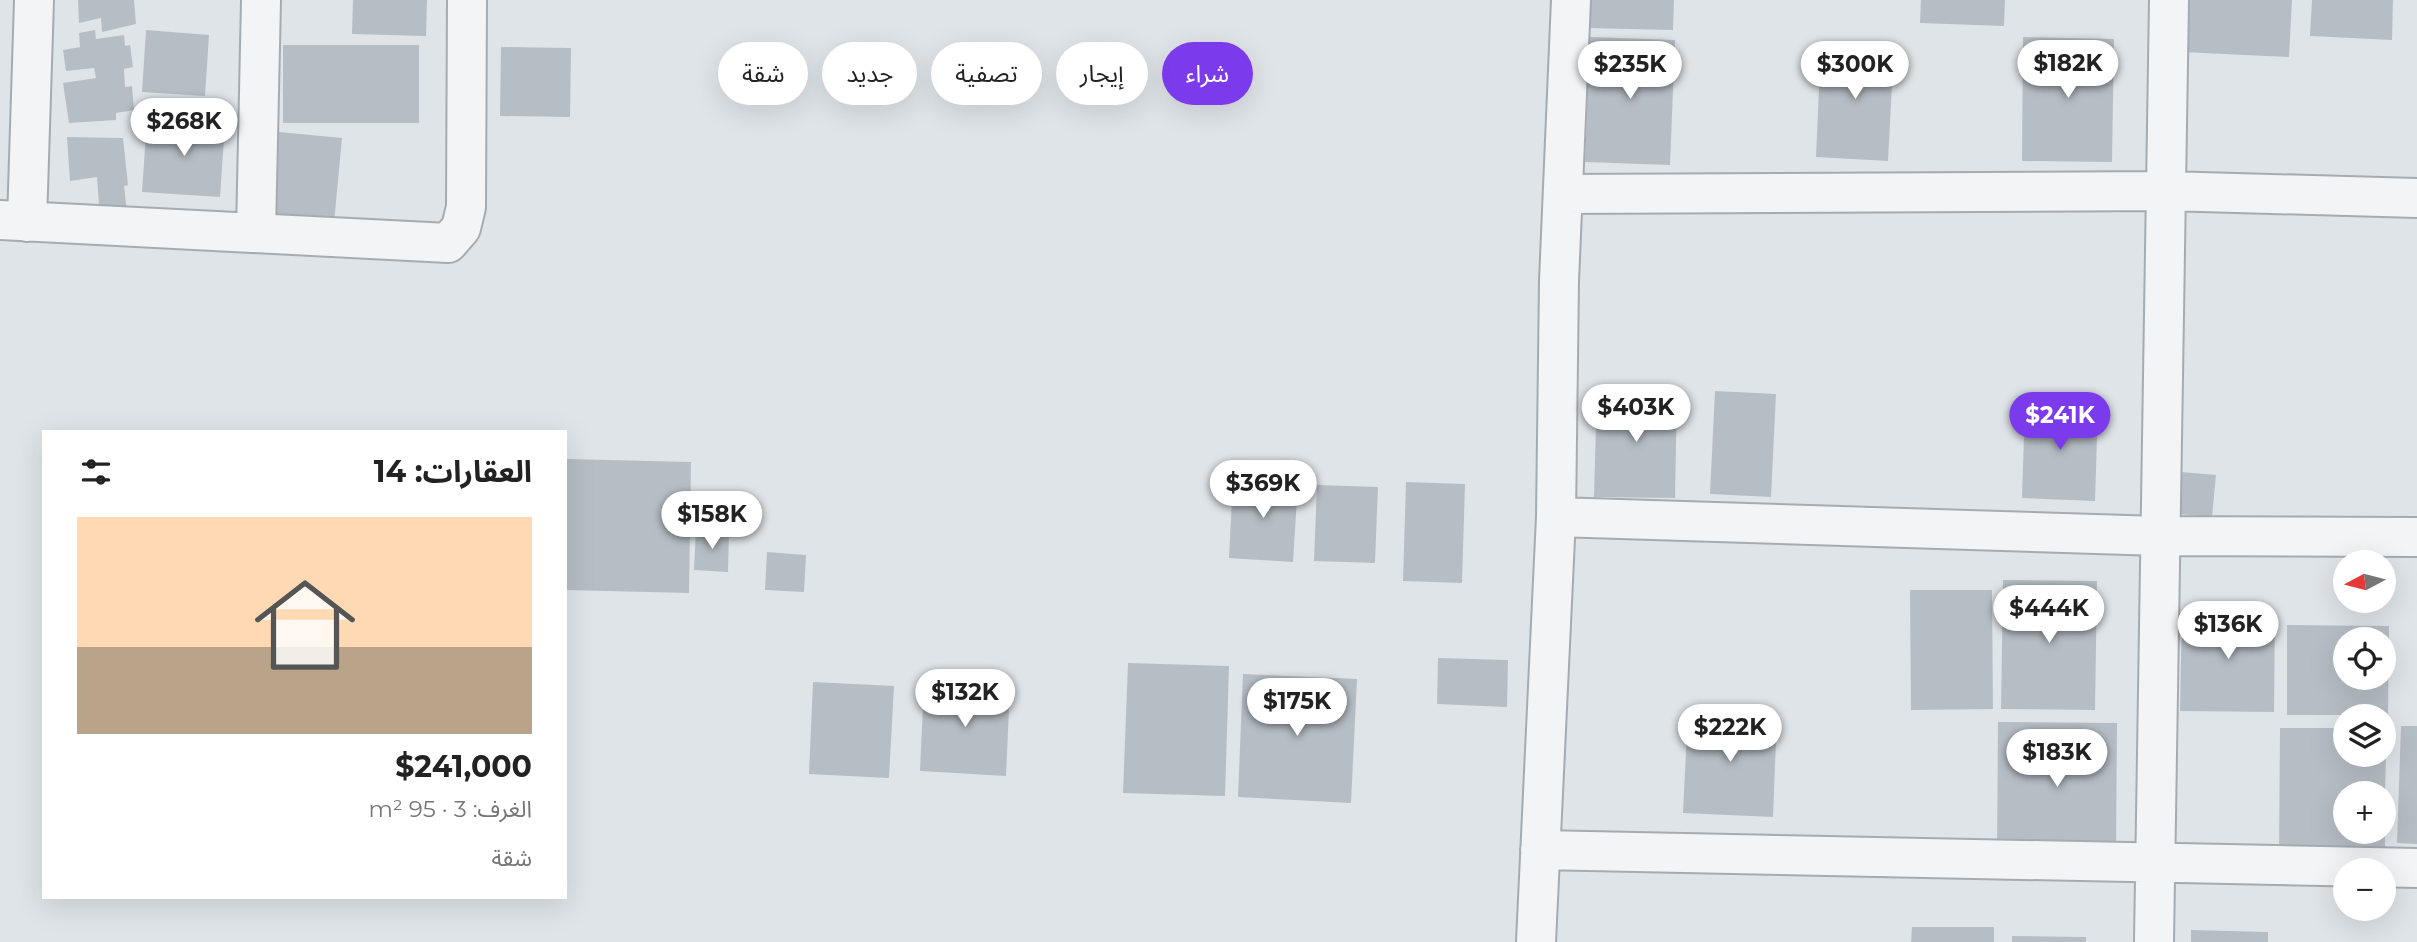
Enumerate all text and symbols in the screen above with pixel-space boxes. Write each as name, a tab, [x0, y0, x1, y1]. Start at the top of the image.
pin: $182K	[2019, 41, 2117, 100]
chip: شقة	[718, 42, 808, 105]
chip: جديد	[822, 42, 917, 105]
chip: تصفية	[931, 42, 1042, 105]
chip: إيجار	[1056, 42, 1148, 105]
chip: شراء	[1162, 42, 1253, 105]
pin: $235K	[1581, 42, 1679, 101]
pin: $300K	[1806, 42, 1904, 101]
text: $182K	[2033, 49, 2103, 77]
text: $235K	[1594, 50, 1666, 78]
text: $300K	[1817, 50, 1893, 78]
pin: $268K	[135, 99, 233, 158]
text: $268K	[146, 107, 222, 135]
pin: $403K	[1587, 384, 1685, 444]
pin: $241K	[2011, 392, 2109, 452]
text: $403K	[1598, 393, 1674, 421]
text: $241K	[2025, 401, 2095, 429]
icon: filters	[77, 453, 115, 491]
text: العقارات: 14	[374, 453, 532, 490]
pin: $369K	[1214, 461, 1312, 520]
text: $369K	[1226, 469, 1300, 497]
pin: $158K	[663, 491, 761, 551]
text: $158K	[677, 500, 747, 528]
north arrow	[2333, 550, 2396, 612]
map controls	[2333, 550, 2396, 921]
icon: home	[242, 562, 368, 688]
pin: $444K	[2000, 586, 2098, 645]
text: $444K	[2009, 594, 2089, 622]
pin: $136K	[2179, 602, 2277, 661]
text: $136K	[2194, 610, 2262, 638]
button: locate	[2333, 627, 2396, 690]
pin: $132K	[916, 670, 1014, 729]
text: $132K	[931, 678, 999, 706]
pin: $175K	[1248, 678, 1346, 738]
text: $175K	[1263, 687, 1331, 715]
pin: $222K	[1681, 704, 1779, 764]
button: layers	[2333, 704, 2396, 767]
text: $222K	[1694, 713, 1766, 741]
pin: $183K	[2008, 730, 2106, 789]
text: $183K	[2022, 738, 2092, 766]
text: $241,000	[395, 748, 532, 785]
button: +	[2333, 781, 2396, 844]
text: الغرف: 3 · 95 m²	[368, 795, 532, 823]
text: شقة	[491, 844, 532, 872]
button: −	[2333, 858, 2396, 921]

